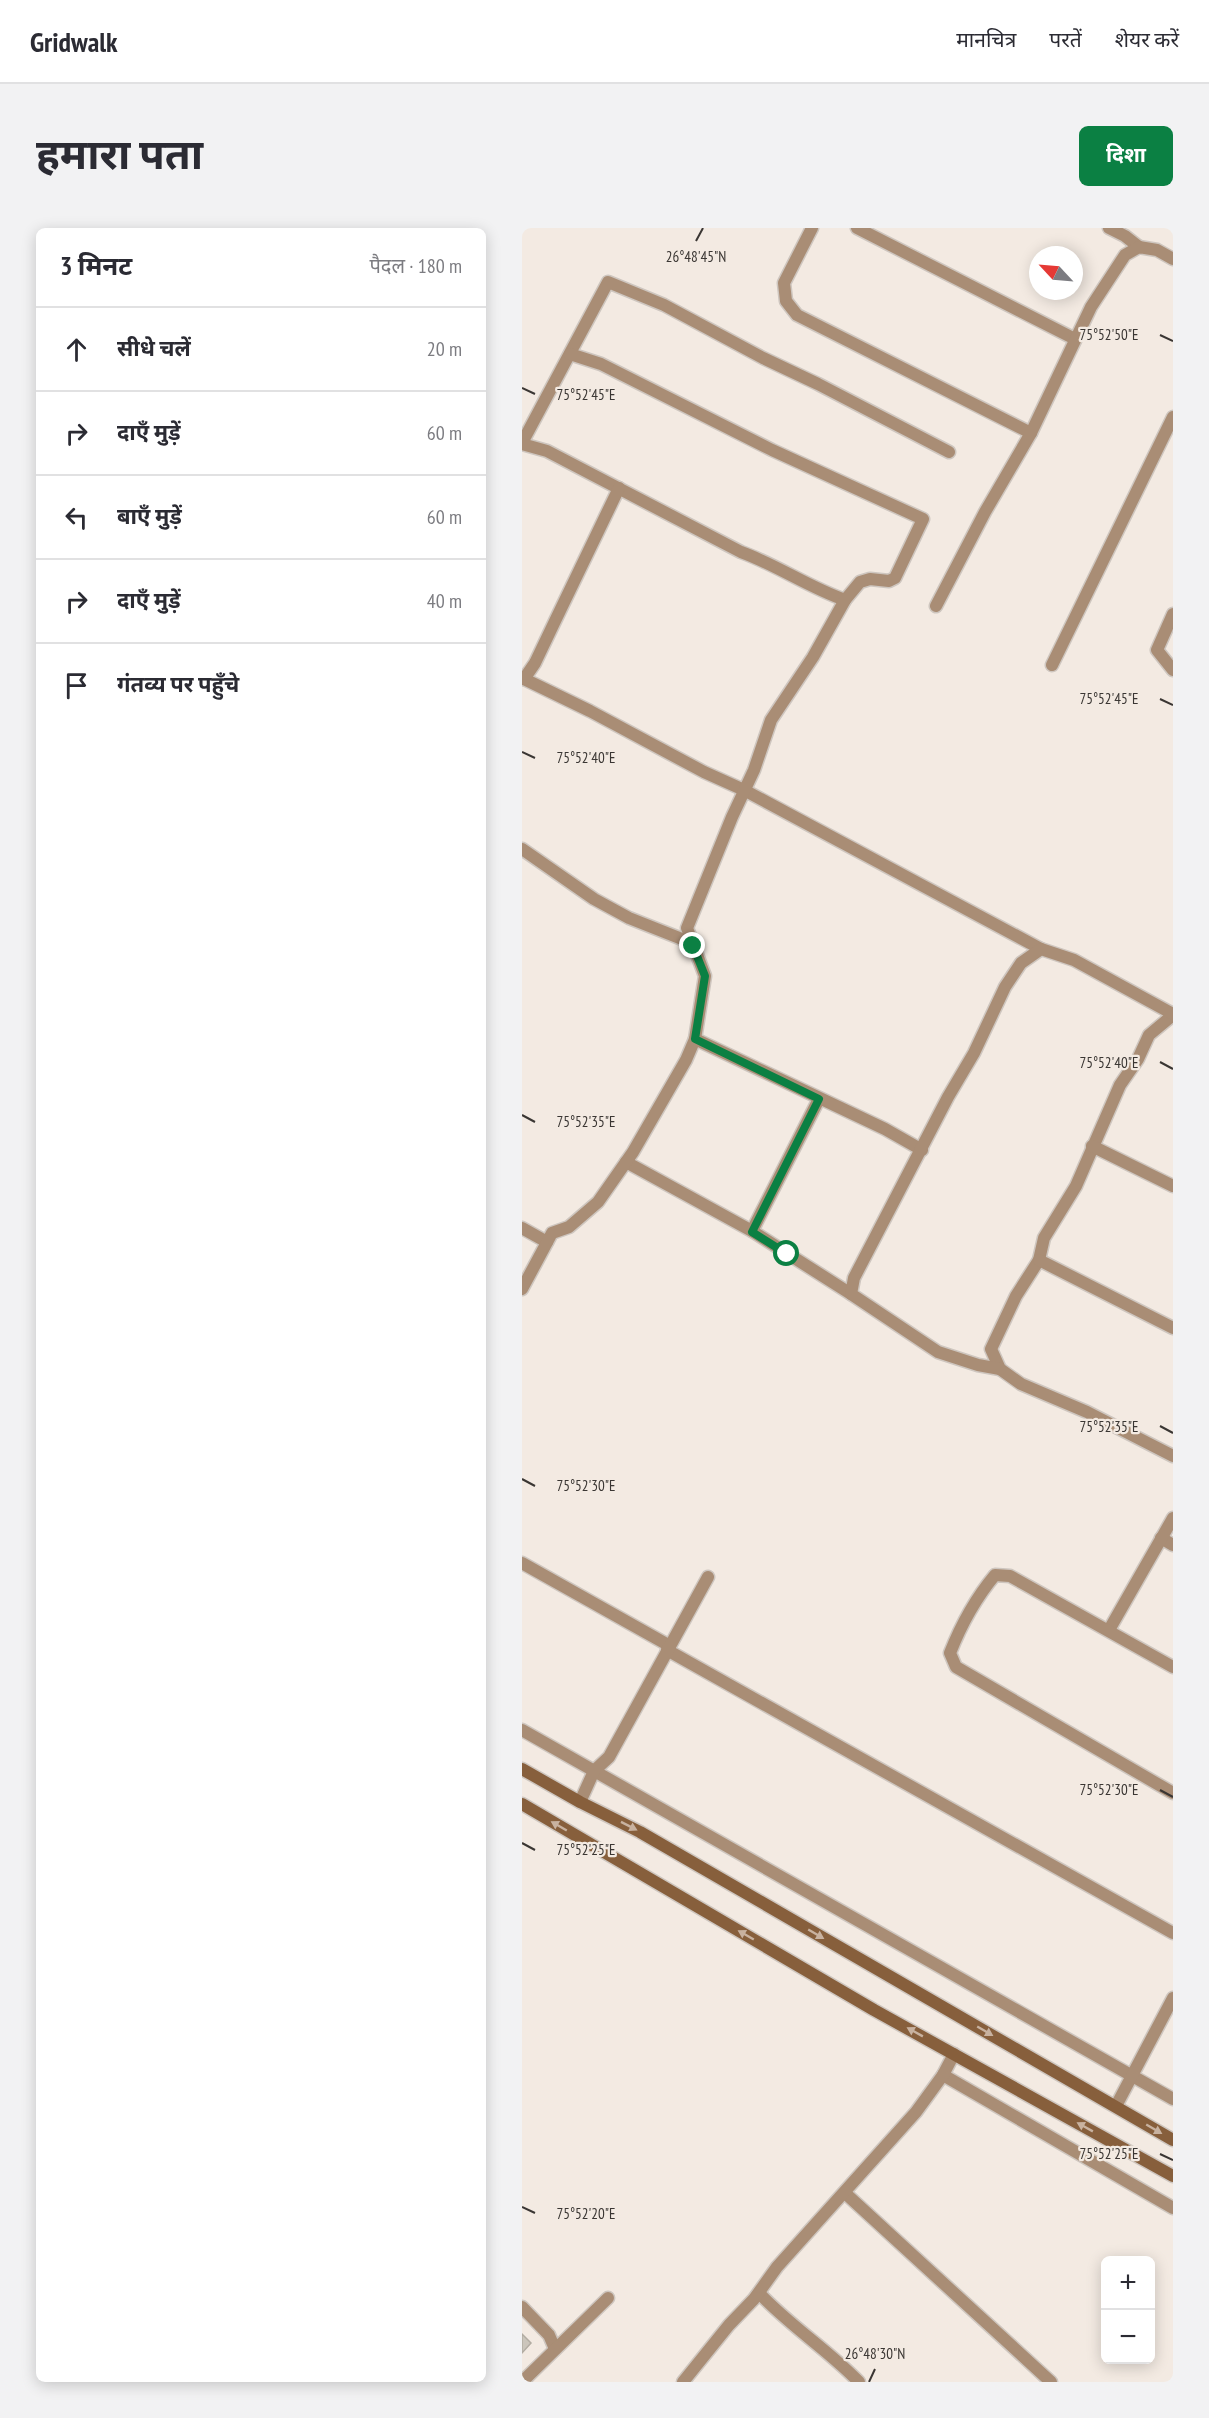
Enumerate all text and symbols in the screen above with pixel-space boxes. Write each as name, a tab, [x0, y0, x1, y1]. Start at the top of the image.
text: Gridwalk	[30, 23, 118, 60]
text: मानचित्र	[956, 26, 1016, 53]
text: परतें	[1049, 26, 1082, 53]
text: शेयर करें	[1115, 26, 1179, 53]
text: हमारा पता	[36, 126, 203, 181]
button: दिशा	[1079, 126, 1173, 186]
north arrow	[1029, 246, 1083, 300]
text: 26°48'45"N	[666, 247, 726, 266]
text: 3 मिनट	[60, 249, 132, 282]
text: पैदल · 180 m	[369, 253, 462, 279]
text: 75°52'50"E	[1079, 325, 1139, 344]
icon: ahead	[60, 333, 93, 366]
text: सीधे चलें	[117, 334, 191, 362]
text: 20 m	[427, 336, 462, 362]
text: 75°52'45"E	[556, 385, 616, 404]
icon: right	[60, 417, 93, 450]
text: दाएँ मुड़ें	[117, 418, 181, 446]
text: 60 m	[427, 420, 462, 446]
icon: left	[60, 501, 93, 534]
text: बाएँ मुड़ें	[117, 502, 182, 530]
text: 60 m	[427, 504, 462, 530]
icon: right	[60, 585, 93, 618]
text: दाएँ मुड़ें	[117, 586, 181, 614]
text: 40 m	[427, 588, 462, 614]
icon: arrive	[60, 669, 93, 702]
text: गंतव्य पर पहुँचे	[117, 670, 239, 698]
text: 75°52'45"E	[1079, 689, 1139, 708]
text: 75°52'40"E	[556, 748, 616, 767]
route end	[679, 932, 705, 958]
text: 75°52'40"E	[1079, 1053, 1139, 1072]
text: 75°52'35"E	[556, 1112, 616, 1131]
route start	[773, 1240, 799, 1266]
text: 75°52'35"E	[1079, 1417, 1139, 1436]
text: 75°52'30"E	[556, 1476, 616, 1495]
text: 75°52'30"E	[1079, 1780, 1139, 1799]
one-way arrow	[550, 1821, 567, 1831]
one-way arrow	[621, 1821, 638, 1831]
text: 75°52'25"E	[556, 1840, 616, 1859]
one-way arrow	[808, 1928, 824, 1939]
one-way arrow	[737, 1930, 754, 1940]
one-way arrow	[977, 2026, 994, 2036]
one-way arrow	[907, 2027, 923, 2038]
one-way arrow	[1076, 2122, 1093, 2132]
one-way arrow	[1146, 2124, 1163, 2134]
text: 75°52'25"E	[1079, 2144, 1139, 2163]
text: 75°52'20"E	[556, 2204, 616, 2223]
map controls	[1101, 2256, 1155, 2364]
button: +	[1101, 2256, 1155, 2310]
button: −	[1101, 2310, 1155, 2364]
text: 26°48'30"N	[845, 2344, 905, 2363]

